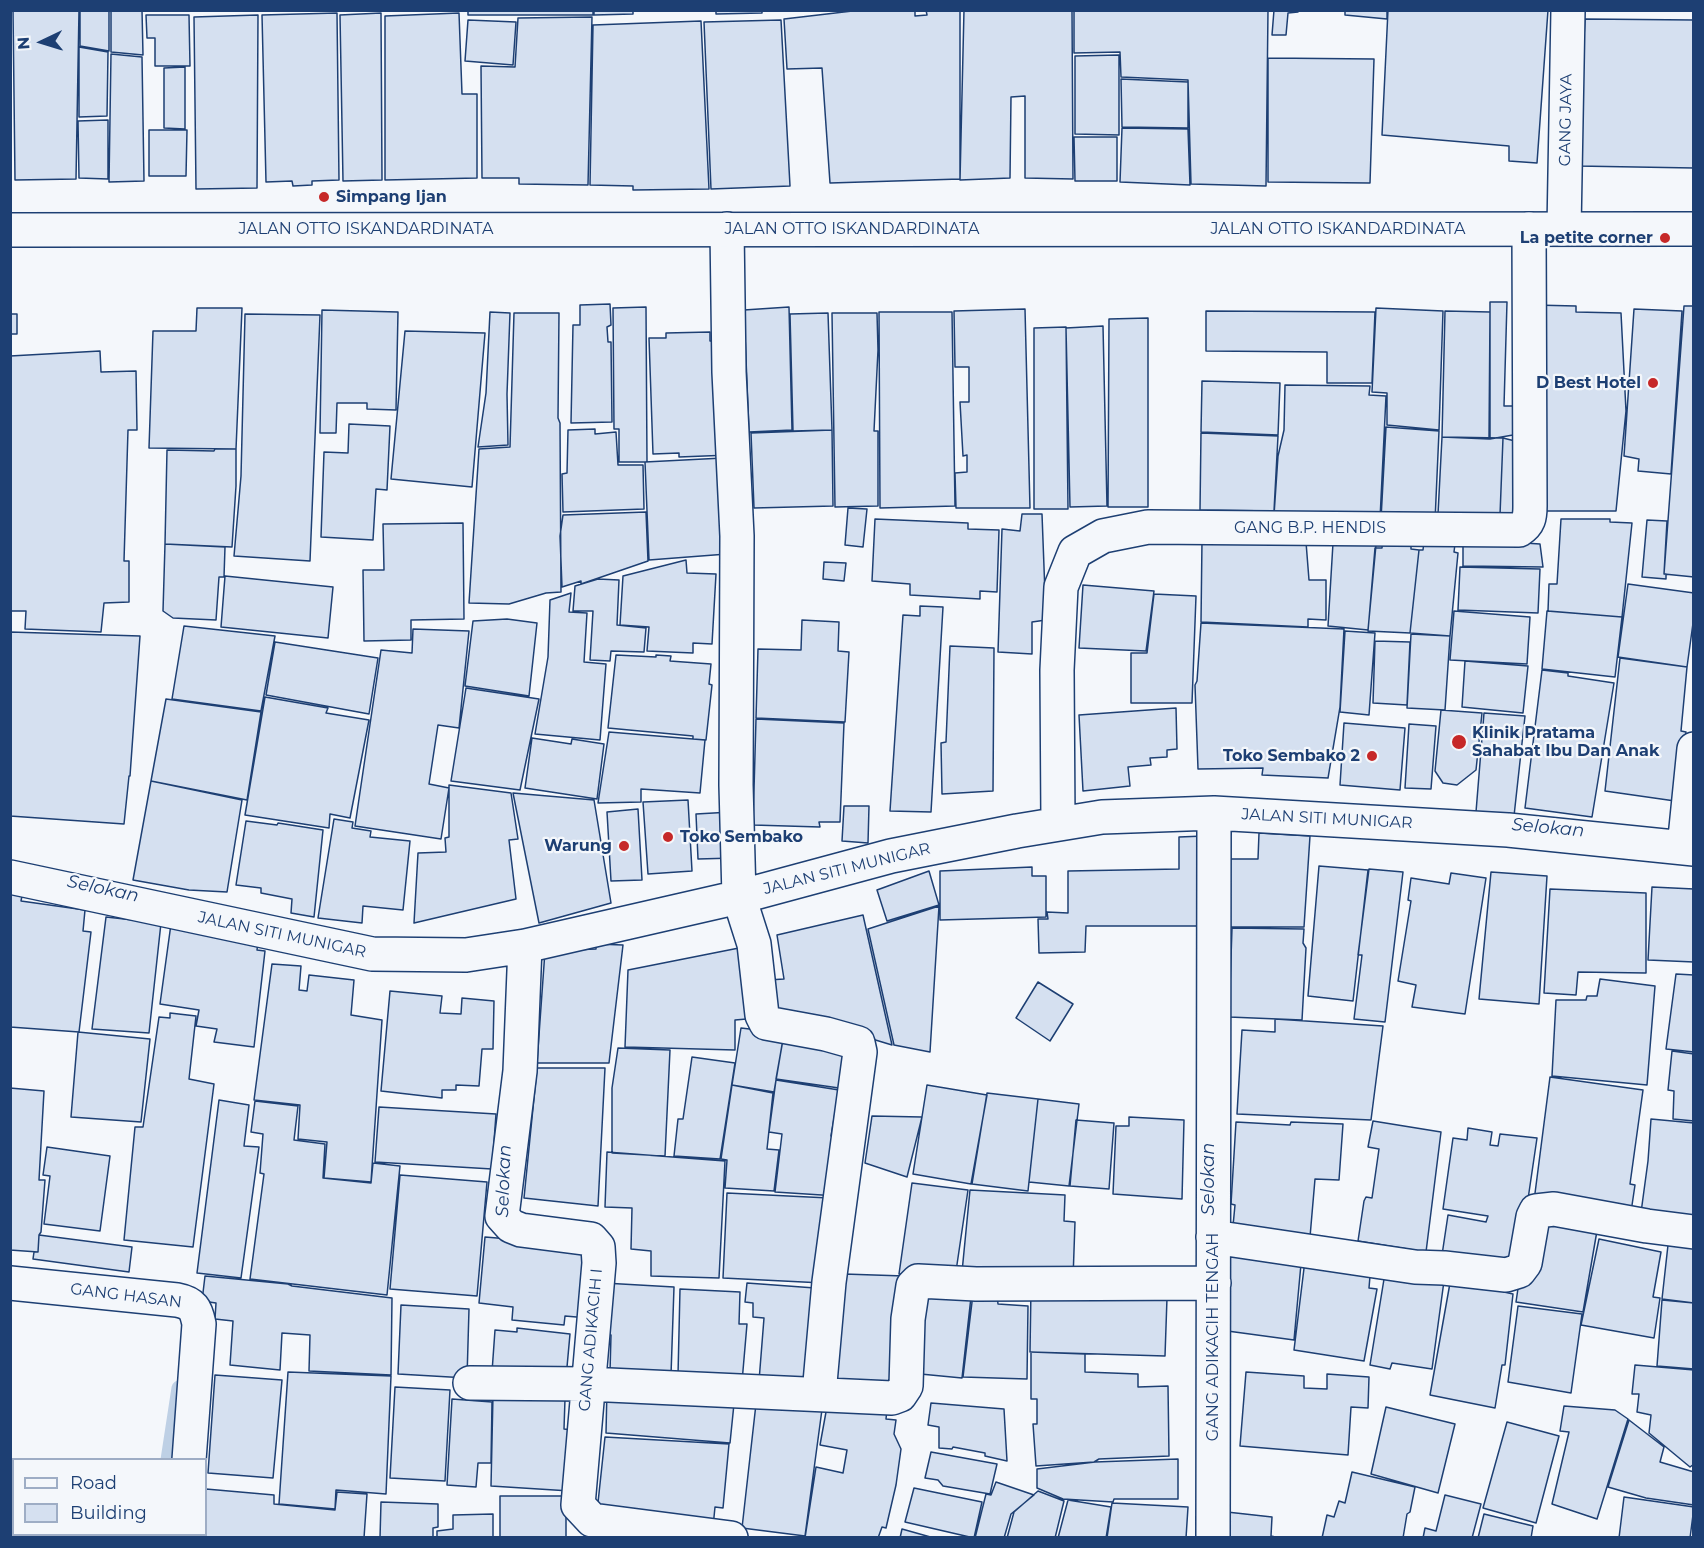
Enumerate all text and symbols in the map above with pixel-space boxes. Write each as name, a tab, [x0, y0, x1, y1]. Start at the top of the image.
north arrow	[12, 12, 72, 72]
text: N	[14, 36, 33, 50]
street label: GANG JAYA	[1556, 73, 1576, 167]
place label: Simpang Ijan	[336, 187, 447, 207]
marker: Simpang Ijan	[317, 190, 331, 204]
street label: JALAN OTTO ISKANDARDINATA	[239, 219, 493, 239]
street label: JALAN OTTO ISKANDARDINATA	[725, 219, 979, 239]
street label: JALAN OTTO ISKANDARDINATA	[1211, 219, 1465, 239]
place label: La petite corner	[1520, 228, 1653, 248]
marker: La petite corner	[1658, 231, 1672, 245]
place label: D Best Hotel	[1536, 373, 1641, 393]
marker: D Best Hotel	[1646, 376, 1660, 390]
street label: GANG B.P. HENDIS	[1234, 518, 1386, 538]
place label: Klinik Pratama Sahabat Ibu Dan Anak	[1472, 723, 1659, 761]
marker: Klinik Pratama Sahabat Ibu Dan Anak	[1450, 733, 1468, 751]
place label: Toko Sembako 2	[1223, 746, 1360, 766]
marker: Toko Sembako 2	[1365, 749, 1379, 763]
street label: JALAN SITI MUNIGAR	[1241, 805, 1413, 833]
water label: Selokan	[1511, 814, 1585, 842]
place label: Toko Sembako	[680, 827, 803, 847]
marker: Toko Sembako	[661, 830, 675, 844]
place label: Warung	[544, 836, 612, 856]
marker: Warung	[617, 839, 631, 853]
street label: JALAN SITI MUNIGAR	[762, 839, 932, 899]
water label: Selokan	[65, 871, 141, 907]
street label: JALAN SITI MUNIGAR	[196, 908, 368, 962]
water label: Selokan	[1198, 1143, 1220, 1215]
water label: Selokan	[492, 1144, 516, 1218]
street label: GANG ADIKACIH TENGAH	[1203, 1233, 1223, 1441]
street label: GANG ADIKACIH I	[575, 1268, 607, 1412]
street label: GANG HASAN	[69, 1280, 183, 1312]
legend	[12, 1458, 207, 1536]
text: Road	[70, 1472, 117, 1494]
text: Building	[70, 1502, 147, 1524]

